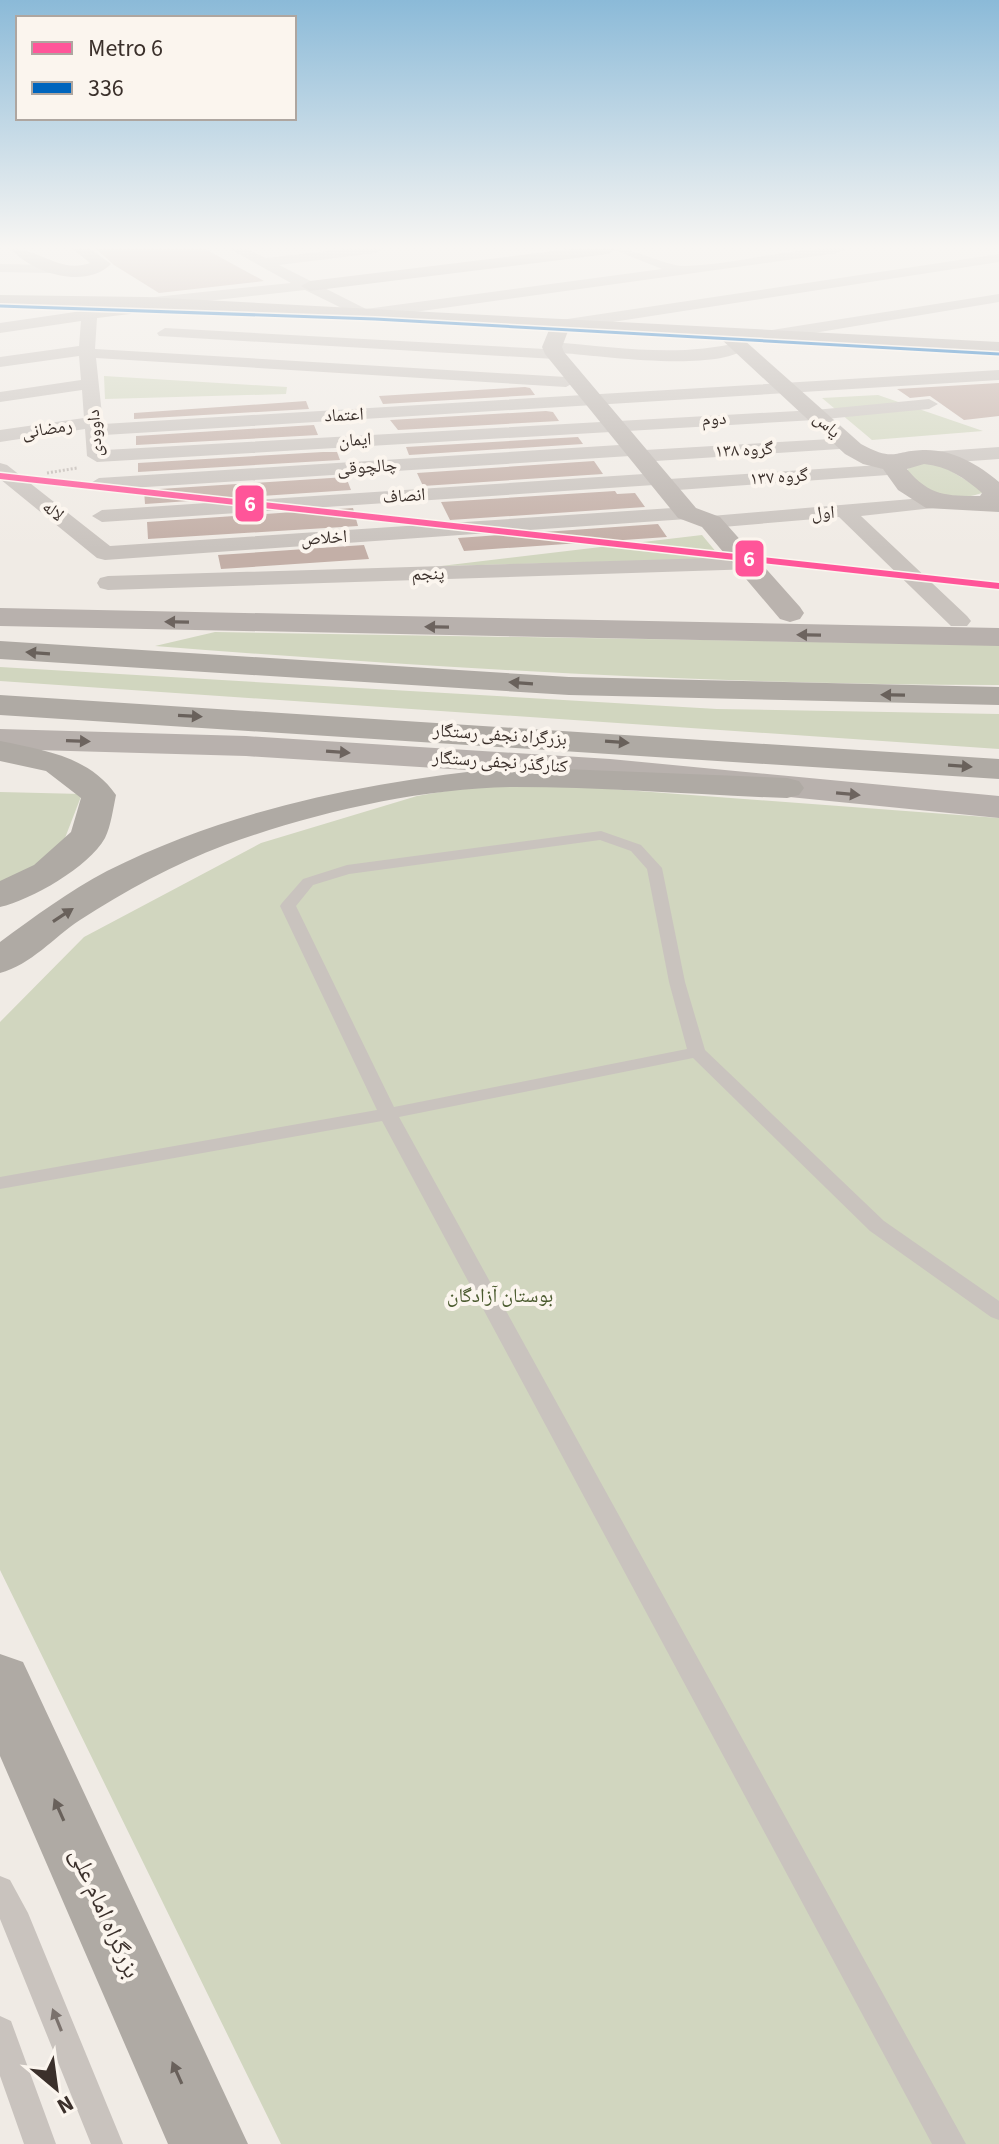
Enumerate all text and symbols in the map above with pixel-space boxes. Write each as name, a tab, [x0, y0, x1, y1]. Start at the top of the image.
legend	[16, 16, 296, 120]
text: Metro 6	[88, 31, 163, 66]
text: 336	[88, 71, 124, 106]
street label: اعتماد	[324, 401, 364, 429]
street label: دوم	[701, 406, 727, 432]
street label: یاس	[808, 406, 846, 444]
street label: داوودی	[81, 409, 109, 457]
street label: رمضانی	[20, 413, 74, 445]
street label: ایمان	[338, 426, 372, 454]
street label: گروه ۱۳۸	[714, 436, 774, 464]
street label: چالچوقی	[336, 452, 398, 482]
street label: گروه ۱۳۷	[749, 462, 810, 492]
street label: انصاف	[382, 482, 426, 510]
line badge: 6	[234, 484, 265, 523]
text: 6	[244, 488, 256, 520]
street label: لاله	[37, 495, 69, 527]
street label: اول	[810, 500, 836, 526]
street label: اخلاص	[300, 524, 348, 552]
line badge: 6	[734, 539, 765, 578]
text: 6	[743, 543, 755, 575]
street label: پنجم	[411, 561, 445, 587]
one-way arrow	[164, 616, 189, 629]
one-way arrow	[424, 621, 449, 634]
one-way arrow	[796, 628, 821, 641]
one-way arrow	[25, 646, 50, 659]
one-way arrow	[508, 676, 533, 689]
one-way arrow	[880, 689, 905, 701]
one-way arrow	[178, 710, 203, 723]
street label: بزرگراه نجفی رستگار	[431, 718, 568, 752]
one-way arrow	[66, 735, 91, 748]
one-way arrow	[605, 736, 630, 749]
street label: کنارگذر نجفی رستگار	[430, 745, 569, 779]
one-way arrow	[326, 746, 351, 759]
one-way arrow	[948, 760, 973, 773]
one-way arrow	[836, 788, 861, 801]
one-way arrow	[52, 907, 73, 922]
park label: بوستان آزادگان	[447, 1282, 553, 1310]
one-way arrow	[53, 1798, 66, 1822]
street label: بزرگراه امام علی	[61, 1842, 149, 1984]
one-way arrow	[50, 2008, 63, 2032]
north arrow	[16, 2048, 96, 2128]
one-way arrow	[170, 2061, 183, 2085]
text: N	[51, 2087, 79, 2122]

